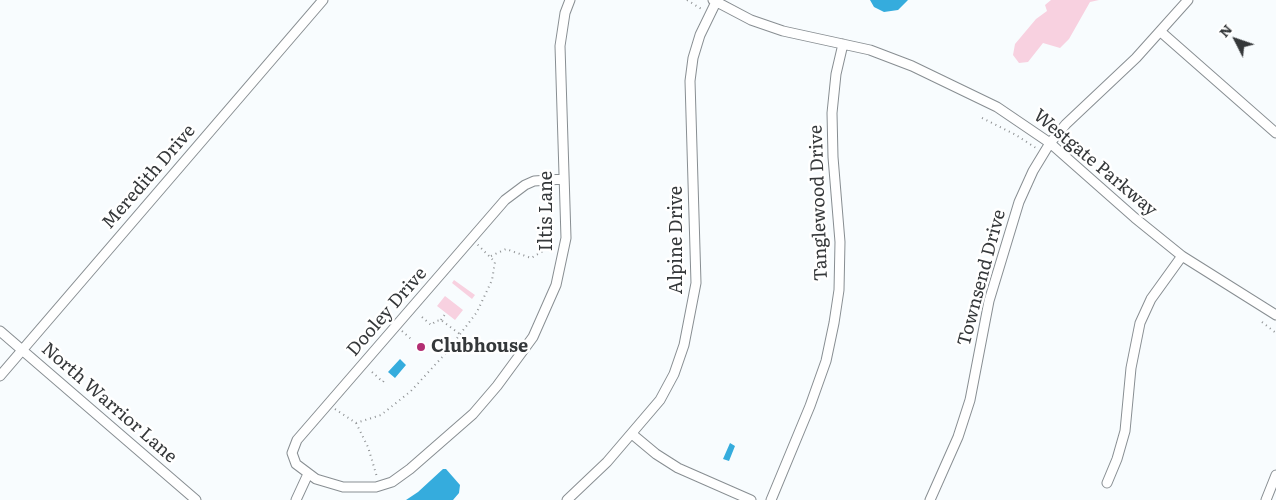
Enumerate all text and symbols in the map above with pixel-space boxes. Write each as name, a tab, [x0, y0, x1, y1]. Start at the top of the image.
north arrow	[1211, 15, 1261, 65]
text: N	[1213, 19, 1236, 41]
street label: Westgate Parkway	[1029, 105, 1161, 221]
street label: Meredith Drive	[98, 120, 200, 234]
street label: Tanglewood Drive	[805, 124, 833, 282]
street label: Iltis Lane	[536, 171, 558, 251]
street label: Alpine Drive	[666, 186, 688, 294]
street label: Townsend Drive	[953, 207, 1011, 349]
street label: Dooley Drive	[343, 263, 431, 361]
place label: Clubhouse	[431, 336, 528, 358]
street label: North Warrior Lane	[37, 338, 181, 468]
marker: Clubhouse	[415, 341, 427, 353]

